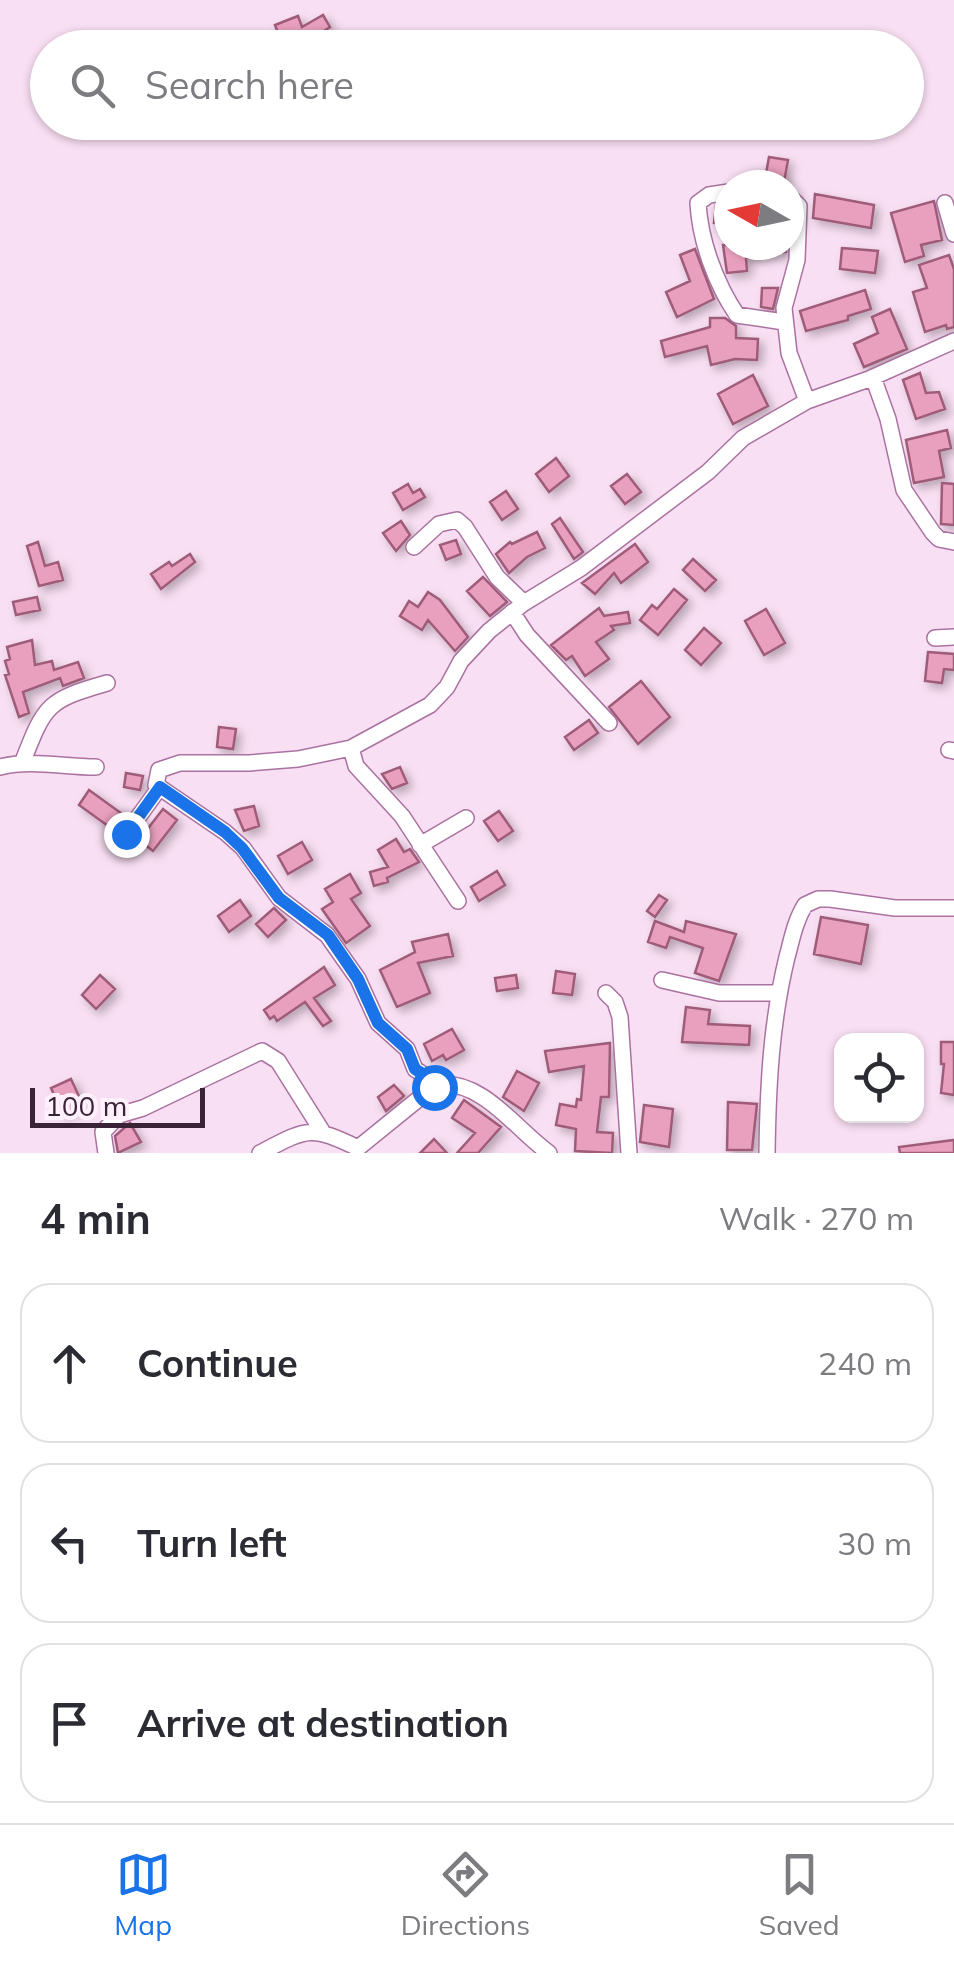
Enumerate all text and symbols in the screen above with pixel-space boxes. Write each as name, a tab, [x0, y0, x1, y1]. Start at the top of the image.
search box	[30, 30, 924, 140]
icon: search	[65, 58, 120, 113]
text: Search here	[145, 61, 354, 109]
north arrow	[714, 170, 804, 260]
route end	[104, 812, 150, 858]
map controls	[834, 1033, 924, 1123]
button: locate	[834, 1033, 924, 1123]
route start	[412, 1065, 458, 1111]
scale bar	[30, 1083, 205, 1128]
text: 100 m	[45, 1088, 127, 1123]
text: 4 min	[40, 1192, 151, 1245]
text: Walk · 270 m	[719, 1198, 914, 1238]
icon: ahead	[42, 1336, 97, 1391]
text: Continue	[137, 1339, 298, 1387]
text: 240 m	[818, 1343, 912, 1383]
icon: left	[42, 1516, 97, 1571]
text: Turn left	[137, 1519, 287, 1567]
text: 30 m	[837, 1523, 912, 1563]
icon: arrive	[42, 1696, 97, 1751]
text: Arrive at destination	[137, 1699, 509, 1747]
tab: Map	[114, 1847, 172, 1942]
tab: Directions	[401, 1847, 530, 1942]
tab: Saved	[759, 1847, 840, 1942]

